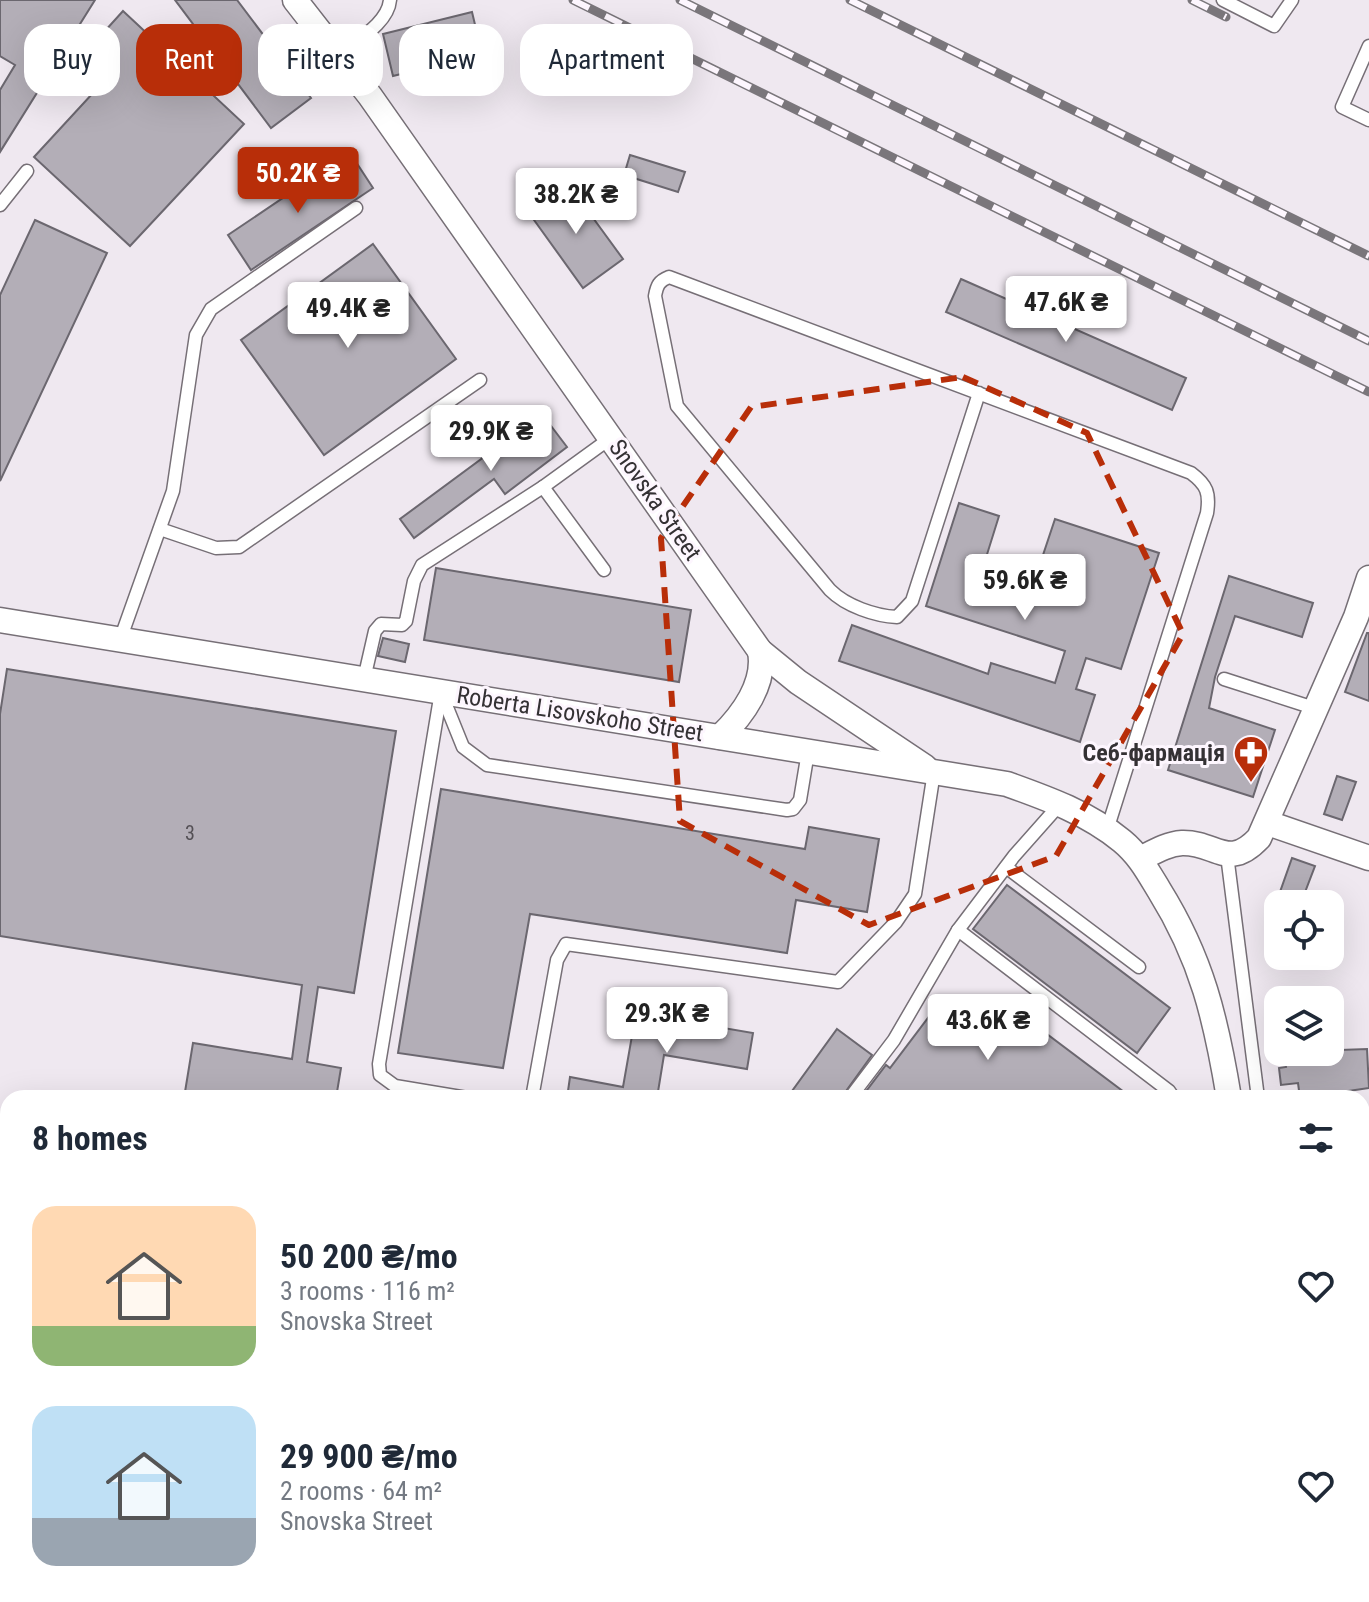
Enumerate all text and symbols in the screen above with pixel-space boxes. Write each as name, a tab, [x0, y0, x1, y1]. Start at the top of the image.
chip: Buy	[24, 24, 120, 96]
chip: Rent	[136, 24, 242, 96]
chip: Filters	[258, 24, 383, 96]
chip: New	[399, 24, 504, 96]
chip: Apartment	[520, 24, 693, 96]
pin: 50.2K ₴	[224, 147, 372, 215]
text: 50.2K ₴	[256, 158, 340, 188]
pin: 38.2K ₴	[502, 168, 650, 236]
text: 38.2K ₴	[534, 179, 618, 209]
pin: 47.6K ₴	[992, 276, 1140, 344]
pin: 49.4K ₴	[274, 282, 422, 350]
text: 47.6K ₴	[1024, 287, 1108, 317]
text: 49.4K ₴	[306, 293, 390, 323]
pin: 29.9K ₴	[417, 405, 565, 473]
text: 29.9K ₴	[449, 416, 533, 446]
street label: Snovska Street	[603, 434, 707, 566]
pin: 59.6K ₴	[951, 554, 1099, 622]
text: 59.6K ₴	[983, 565, 1067, 595]
street label: Roberta Lisovskoho Street	[455, 681, 705, 747]
pharmacy icon: Себ-фармація	[1232, 734, 1270, 784]
place label: Себ-фармація	[1083, 739, 1225, 767]
house number: 3	[185, 821, 195, 845]
map controls	[1264, 890, 1344, 1066]
button: locate	[1264, 890, 1344, 970]
button: layers	[1264, 986, 1344, 1066]
pin: 29.3K ₴	[593, 987, 741, 1055]
pin: 43.6K ₴	[914, 994, 1062, 1062]
text: 29.3K ₴	[625, 998, 709, 1028]
text: 43.6K ₴	[946, 1005, 1030, 1035]
icon: filters	[1294, 1116, 1338, 1160]
text: 8 homes	[32, 1118, 148, 1158]
text: 50 200 ₴/mo	[280, 1236, 458, 1276]
icon: home	[96, 1238, 192, 1334]
icon: heart	[1294, 1264, 1338, 1308]
text: 3 rooms · 116 m²	[280, 1276, 455, 1306]
text: Snovska Street	[280, 1306, 433, 1336]
text: 29 900 ₴/mo	[280, 1436, 458, 1476]
icon: home	[96, 1438, 192, 1534]
icon: heart	[1294, 1464, 1338, 1508]
text: 2 rooms · 64 m²	[280, 1476, 442, 1506]
text: Snovska Street	[280, 1506, 433, 1536]

